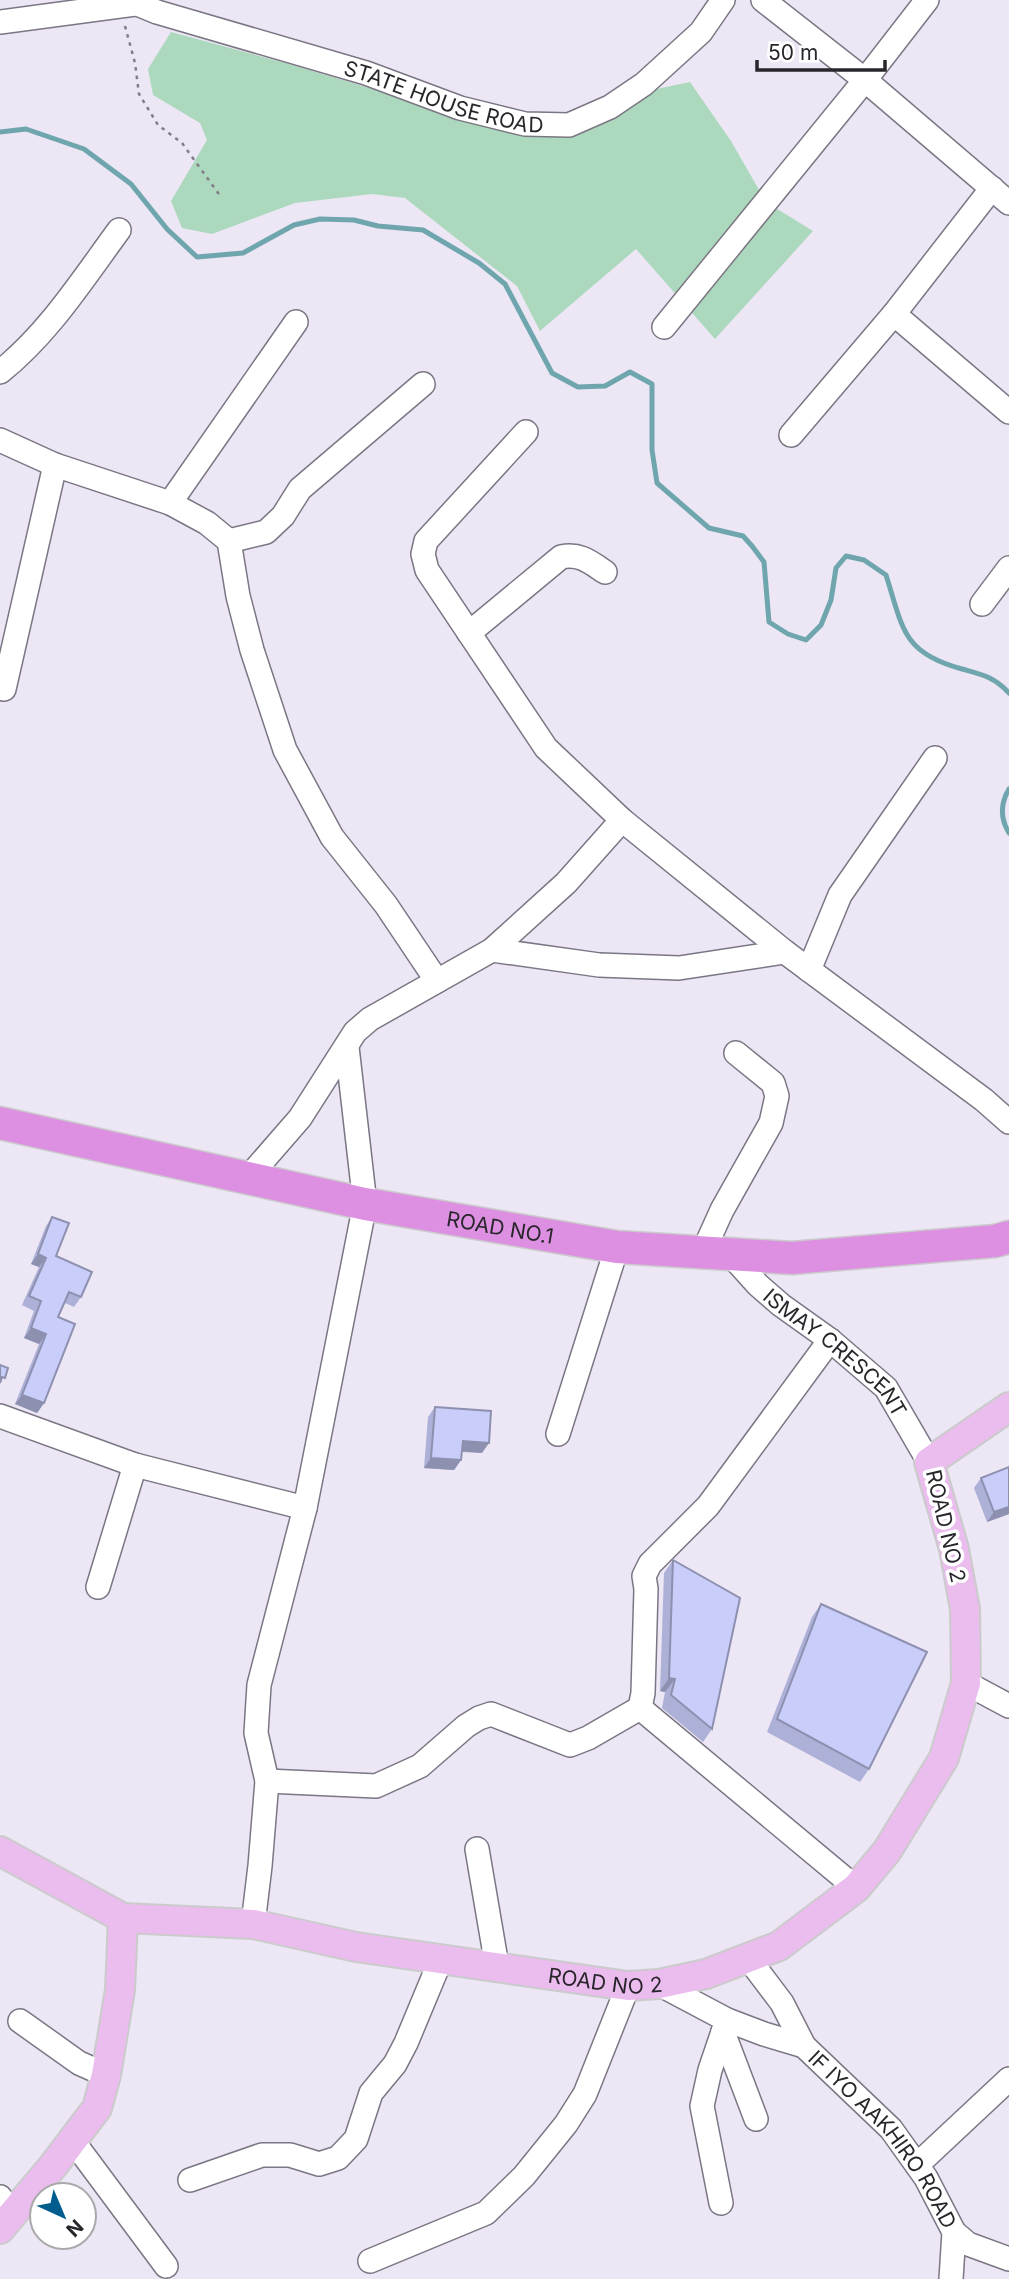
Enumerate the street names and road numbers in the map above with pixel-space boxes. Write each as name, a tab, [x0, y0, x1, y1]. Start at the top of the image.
street label: STATE HOUSE ROAD	[341, 55, 544, 137]
street label: ROAD NO.1	[445, 1206, 556, 1248]
street label: ISMAY CRESCENT	[758, 1283, 912, 1421]
street label: ROAD NO 2	[921, 1467, 971, 1585]
street label: ROAD NO 2	[547, 1962, 663, 1998]
street label: IF IYO AAKHIRO ROAD	[804, 2045, 962, 2232]

